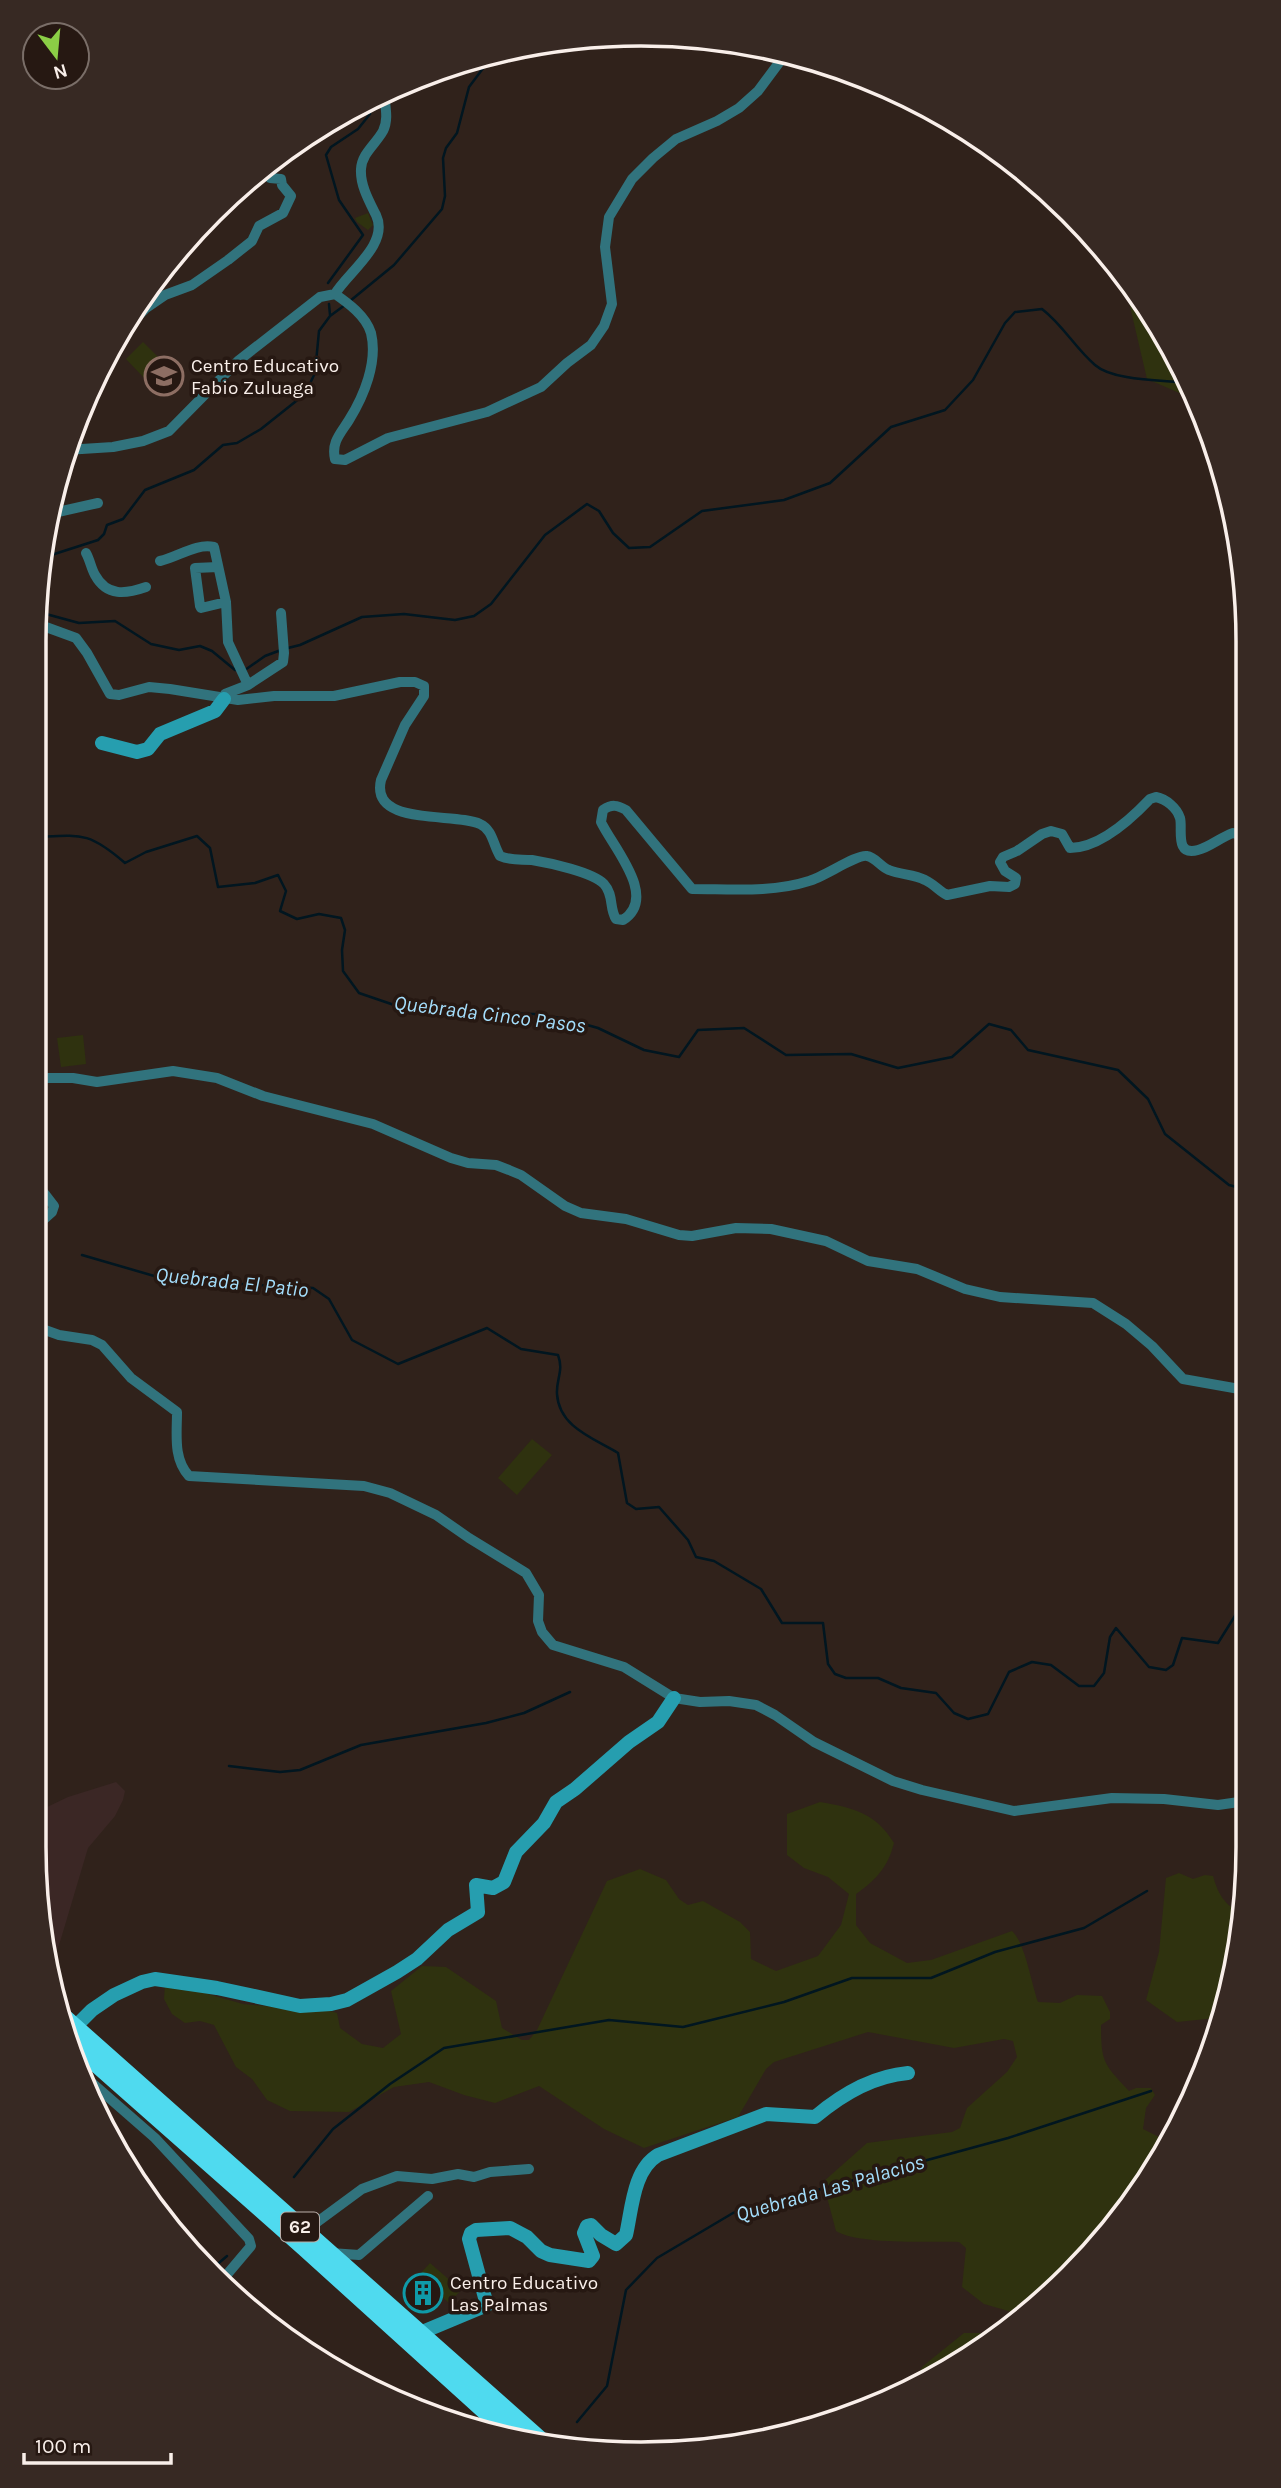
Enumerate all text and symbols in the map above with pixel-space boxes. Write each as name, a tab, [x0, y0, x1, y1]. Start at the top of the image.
north arrow	[21, 21, 91, 91]
text: N	[51, 59, 70, 84]
school or university icon: Centro Educativo Fabio Zuluaga	[143, 355, 185, 397]
place label: Centro Educativo Fabio Zuluaga	[191, 355, 339, 399]
water label: Quebrada Cinco Pasos	[393, 990, 587, 1038]
water label: Quebrada El Patio	[155, 1262, 310, 1302]
water label: Quebrada Las Palacios	[733, 2150, 927, 2226]
road number: 62	[281, 2213, 319, 2242]
building icon: Centro Educativo Las Palmas	[402, 2272, 444, 2314]
place label: Centro Educativo Las Palmas	[450, 2272, 598, 2316]
scale bar	[24, 2422, 172, 2466]
text: 100 m	[35, 2434, 92, 2458]

